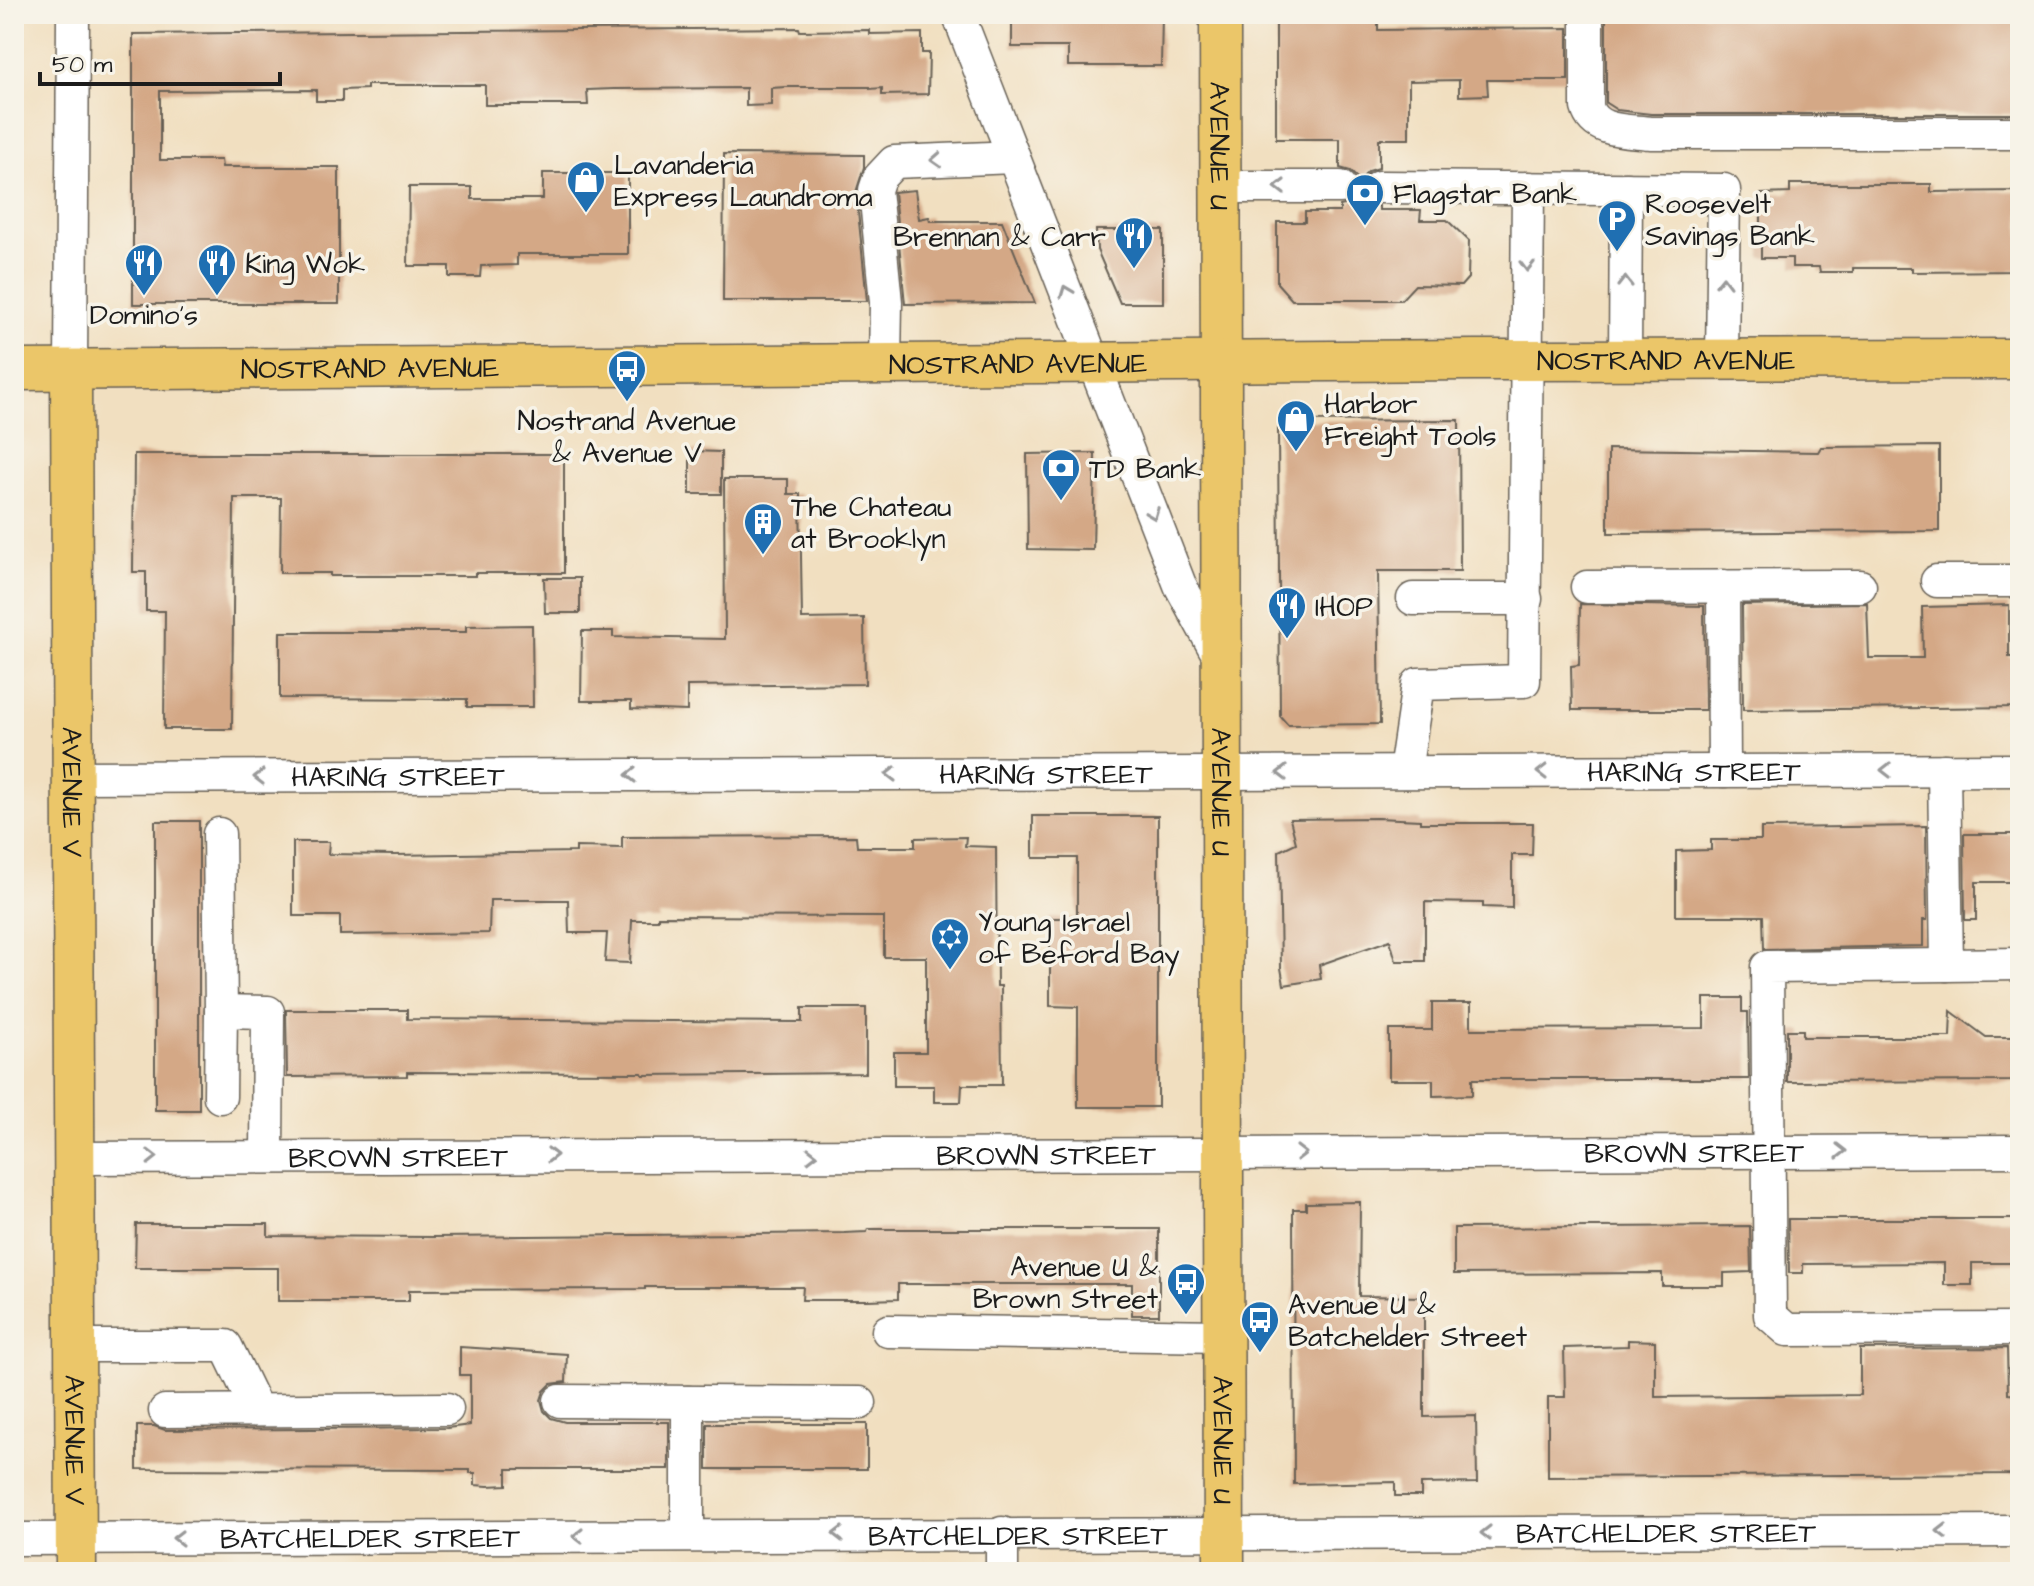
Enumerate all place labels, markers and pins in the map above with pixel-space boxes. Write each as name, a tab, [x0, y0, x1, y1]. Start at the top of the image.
place label: Lavanderia Express Laundroma	[614, 146, 873, 217]
shop icon: Lavanderia Express Laundroma	[565, 159, 607, 214]
bank icon: Flagstar Bank	[1344, 172, 1386, 227]
place label: Flagstar Bank	[1393, 175, 1577, 215]
place label: Roosevelt Savings Bank	[1645, 185, 1815, 257]
parking icon: Roosevelt Savings Bank	[1596, 198, 1638, 253]
restaurant icon: Brennan & Carr	[1113, 215, 1155, 270]
place label: Brennan & Carr	[893, 218, 1106, 257]
restaurant icon: Domino's	[123, 242, 165, 297]
restaurant icon: King Wok	[196, 242, 238, 297]
place label: King Wok	[245, 245, 365, 285]
place label: Domino's	[90, 296, 198, 335]
bus stop icon: Nostrand Avenue & Avenue V	[606, 348, 648, 403]
place label: Harbor Freight Tools	[1324, 385, 1496, 457]
shop icon: Harbor Freight Tools	[1275, 398, 1317, 453]
place label: Nostrand Avenue & Avenue V	[518, 402, 736, 473]
bank icon: TD Bank	[1040, 447, 1082, 502]
place label: TD Bank	[1089, 450, 1201, 489]
place label: The Chateau at Brooklyn	[791, 488, 952, 561]
building icon: The Chateau at Brooklyn	[742, 501, 784, 556]
restaurant icon: IHOP	[1266, 585, 1308, 640]
place label: IHOP	[1315, 588, 1373, 627]
place label: Young Israel of Beford Bay	[978, 903, 1180, 976]
synagogue icon: Young Israel of Beford Bay	[929, 916, 971, 971]
place label: Avenue U & Brown Street	[973, 1248, 1159, 1319]
bus stop icon: Avenue U & Brown Street	[1165, 1261, 1207, 1316]
place label: Avenue U & Batchelder Street	[1288, 1286, 1528, 1357]
bus stop icon: Avenue U & Batchelder Street	[1239, 1299, 1281, 1354]

